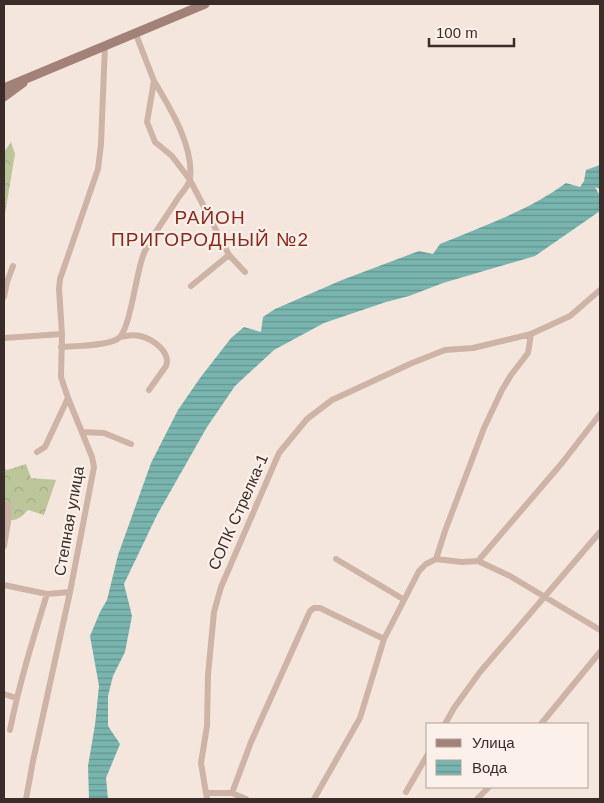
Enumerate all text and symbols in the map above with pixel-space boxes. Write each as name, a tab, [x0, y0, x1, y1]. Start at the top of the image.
scale bar	[429, 15, 514, 47]
text: 100 m	[436, 24, 478, 41]
district label: РАЙОН ПРИГОРОДНЫЙ №2	[111, 207, 309, 250]
street label: СОПК Стрелка-1	[205, 451, 271, 572]
street label: Степная улица	[51, 465, 87, 577]
legend	[426, 723, 589, 788]
text: Улица	[472, 734, 515, 751]
text: Вода	[472, 759, 508, 776]

